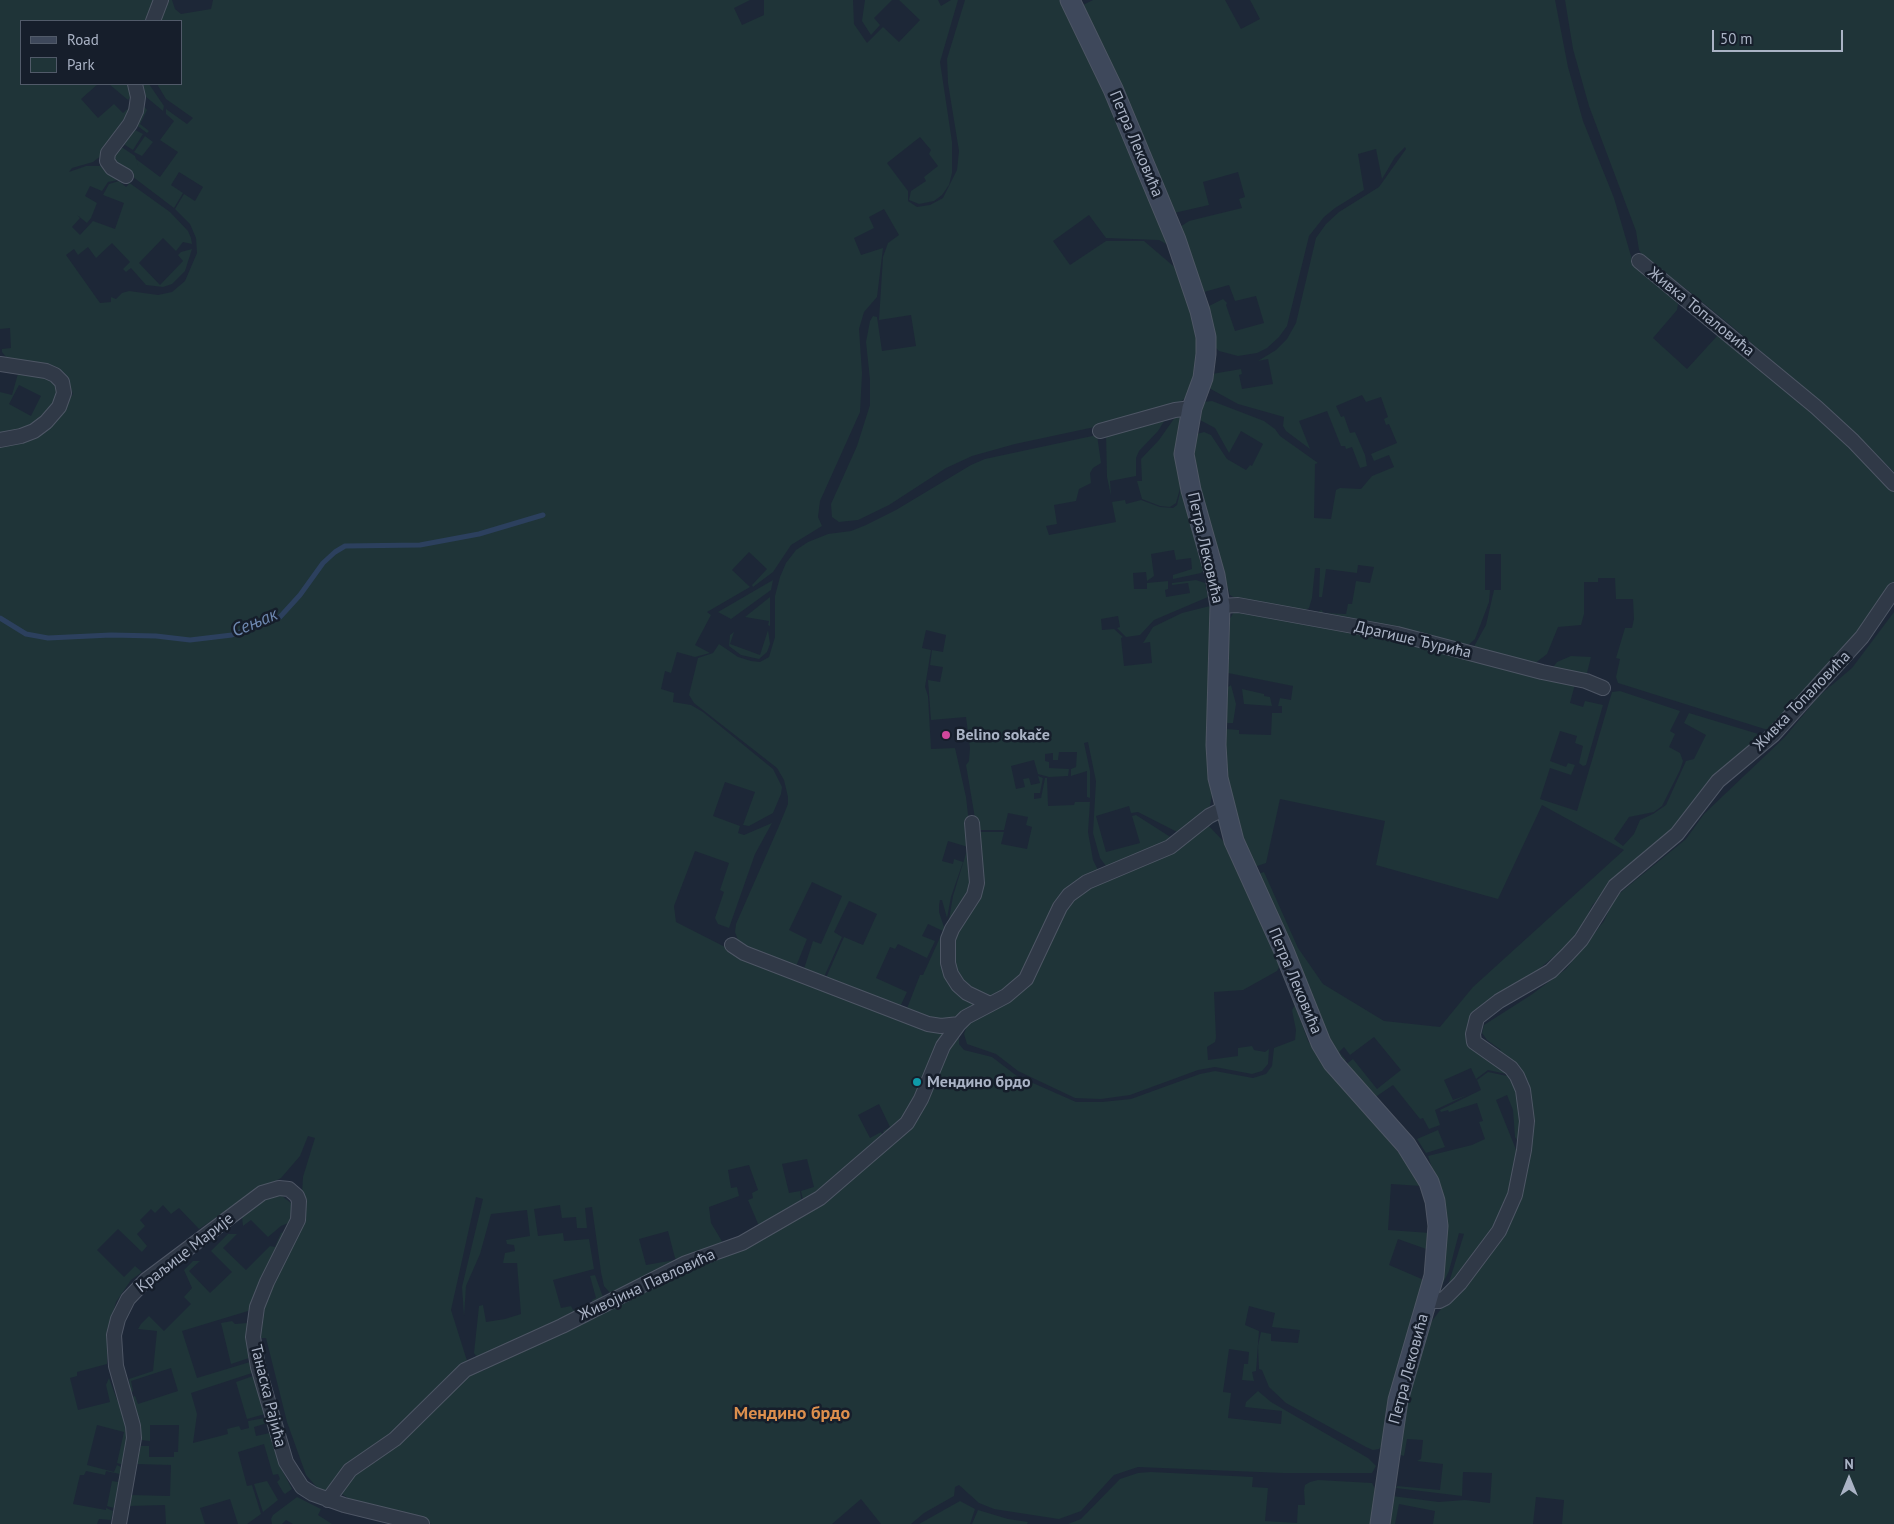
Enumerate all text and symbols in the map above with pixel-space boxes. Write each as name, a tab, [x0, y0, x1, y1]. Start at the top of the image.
legend	[20, 20, 182, 85]
scale bar	[1714, 20, 1845, 52]
text: 50 m	[1720, 29, 1753, 48]
text: Road	[67, 30, 99, 49]
text: Park	[67, 55, 95, 74]
street label: Петра Лековића	[1105, 88, 1167, 200]
street label: Живка Топаловића	[1644, 263, 1758, 361]
street label: Петра Лековића	[1183, 491, 1227, 605]
water label: Сењак	[229, 604, 281, 642]
street label: Драгише Ђурића	[1353, 617, 1473, 663]
street label: Живка Топаловића	[1749, 647, 1855, 755]
place label: Belino sokače	[956, 725, 1050, 745]
marker: Belino sokače	[940, 729, 952, 741]
street label: Петра Лековића	[1264, 925, 1326, 1037]
place label: Мендино брдо	[927, 1072, 1030, 1092]
marker: Мендино брдо	[911, 1076, 923, 1088]
street label: Краљице Марије	[132, 1209, 238, 1297]
street label: Живојина Павловића	[576, 1245, 718, 1325]
street label: Петра Лековића	[1385, 1312, 1433, 1426]
street label: Танаска Рајића	[246, 1343, 290, 1449]
district label: Мендино брдо	[734, 1403, 850, 1425]
north arrow	[1824, 1454, 1874, 1504]
text: N	[1844, 1455, 1854, 1473]

